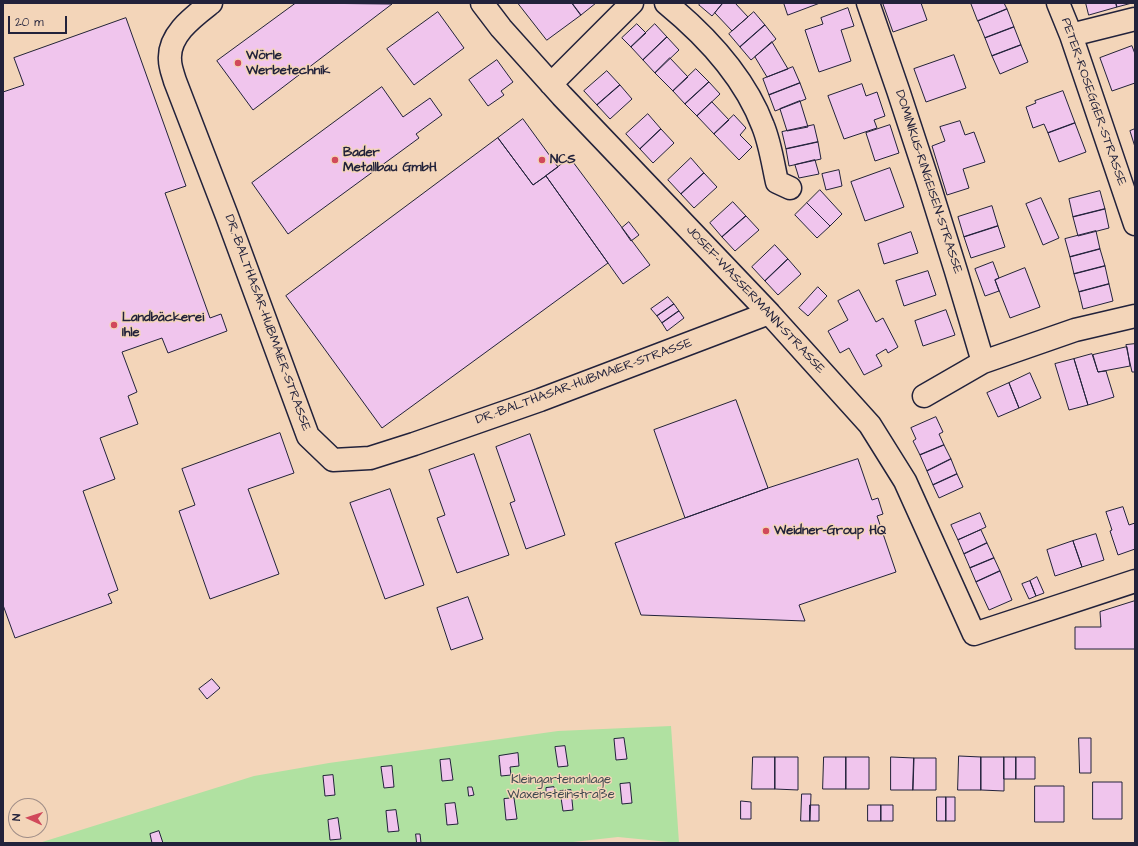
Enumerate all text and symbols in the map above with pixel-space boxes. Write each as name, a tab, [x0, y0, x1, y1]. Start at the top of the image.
scale bar	[10, 8, 69, 34]
text: 20 m	[15, 14, 44, 31]
street label: PETER-ROSEGGER-STRASSE	[1057, 16, 1129, 188]
place label: Wörle Werbetechnik	[246, 48, 330, 79]
marker: Wörle Werbetechnik	[233, 58, 243, 68]
street label: DOMINIKUS-RINGEISEN-STRASSE	[891, 88, 965, 276]
place label: Bader Metallbau GmbH	[343, 145, 437, 176]
place label: NCS	[550, 152, 576, 168]
marker: Bader Metallbau GmbH	[330, 155, 340, 165]
marker: NCS	[537, 155, 547, 165]
street label: DR.-BALTHASAR-HUBMAIER-STRASSE	[220, 213, 314, 433]
street label: JOSEF-WASSERMANN-STRASSE	[682, 223, 828, 377]
place label: Landbäckerei Ihle	[122, 310, 204, 341]
marker: Landbäckerei Ihle	[109, 320, 119, 330]
street label: DR.-BALTHASAR-HUBMAIER-STRASSE	[474, 335, 694, 429]
place label: Weidner-Group HQ	[774, 523, 886, 539]
marker: Weidner-Group HQ	[761, 526, 771, 536]
park label: Kleingartenanlage Waxensteinstraße	[507, 772, 615, 803]
north arrow	[8, 798, 48, 838]
text: N	[9, 814, 24, 821]

